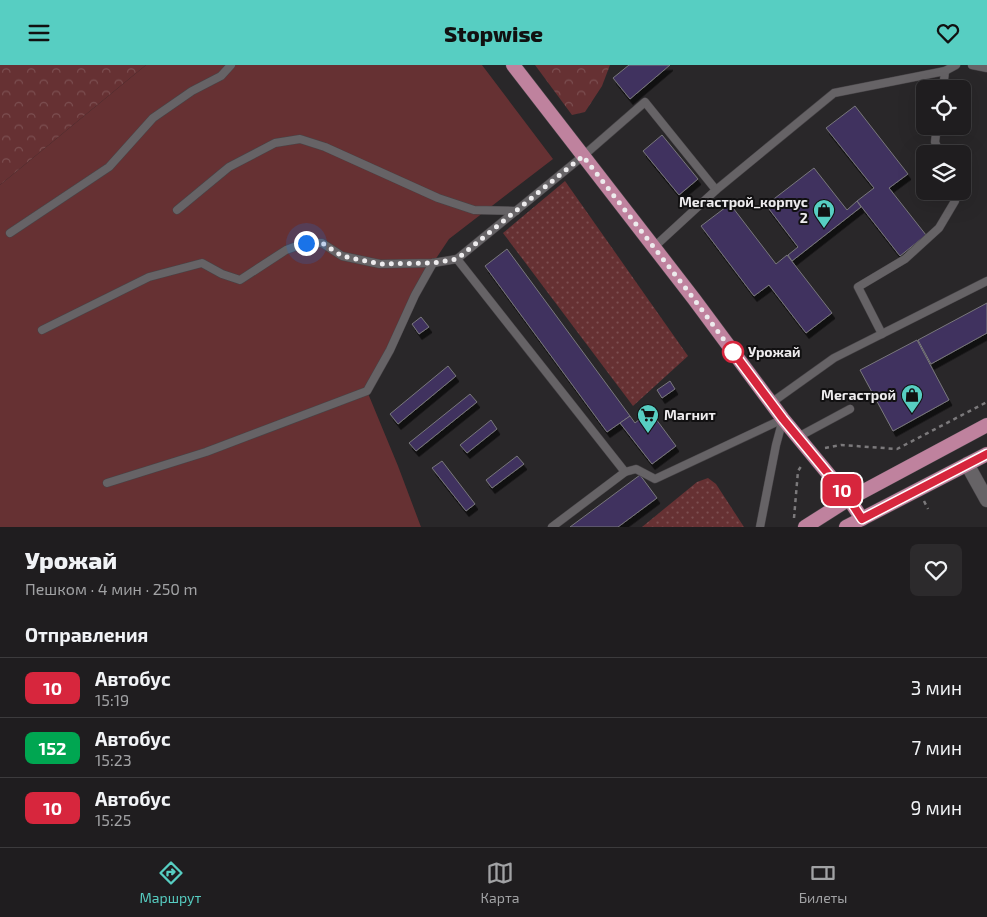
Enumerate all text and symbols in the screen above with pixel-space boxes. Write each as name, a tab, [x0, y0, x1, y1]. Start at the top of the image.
icon: menu	[25, 19, 53, 47]
icon: heart	[934, 19, 962, 47]
text: Stopwise	[444, 20, 543, 46]
map controls	[916, 80, 971, 200]
button: locate	[916, 80, 971, 135]
button: layers	[916, 145, 971, 200]
place label: Мегастрой_корпус 2	[679, 193, 808, 226]
shop icon: Мегастрой_корпус 2	[812, 198, 836, 229]
your location	[294, 231, 319, 256]
marker: Урожай	[722, 341, 744, 363]
place label: Урожай	[748, 343, 801, 360]
shop icon: Мегастрой	[900, 383, 924, 414]
place label: Мегастрой	[821, 386, 896, 403]
supermarket icon: Магнит	[636, 403, 660, 434]
place label: Магнит	[664, 406, 716, 423]
line badge: 10	[820, 474, 864, 506]
text: 10	[832, 479, 852, 501]
button: heart	[910, 544, 962, 596]
text: Урожай	[25, 545, 117, 574]
text: Пешком · 4 мин · 250 m	[25, 579, 198, 598]
text: Отправления	[25, 623, 148, 646]
text: Автобус	[95, 667, 171, 690]
text: 3 мин	[911, 676, 962, 699]
text: 10	[43, 677, 62, 699]
text: 15:19	[95, 690, 129, 709]
text: Автобус	[95, 727, 171, 750]
text: 7 мин	[912, 736, 962, 759]
text: 152	[38, 737, 67, 759]
text: 15:23	[95, 750, 132, 769]
text: Автобус	[95, 787, 171, 810]
text: 9 мин	[910, 796, 962, 819]
text: 10	[43, 797, 62, 819]
text: 15:25	[95, 810, 131, 829]
tab: Маршрут	[140, 859, 201, 906]
tab: Карта	[481, 859, 520, 906]
tab: Билеты	[799, 859, 847, 906]

